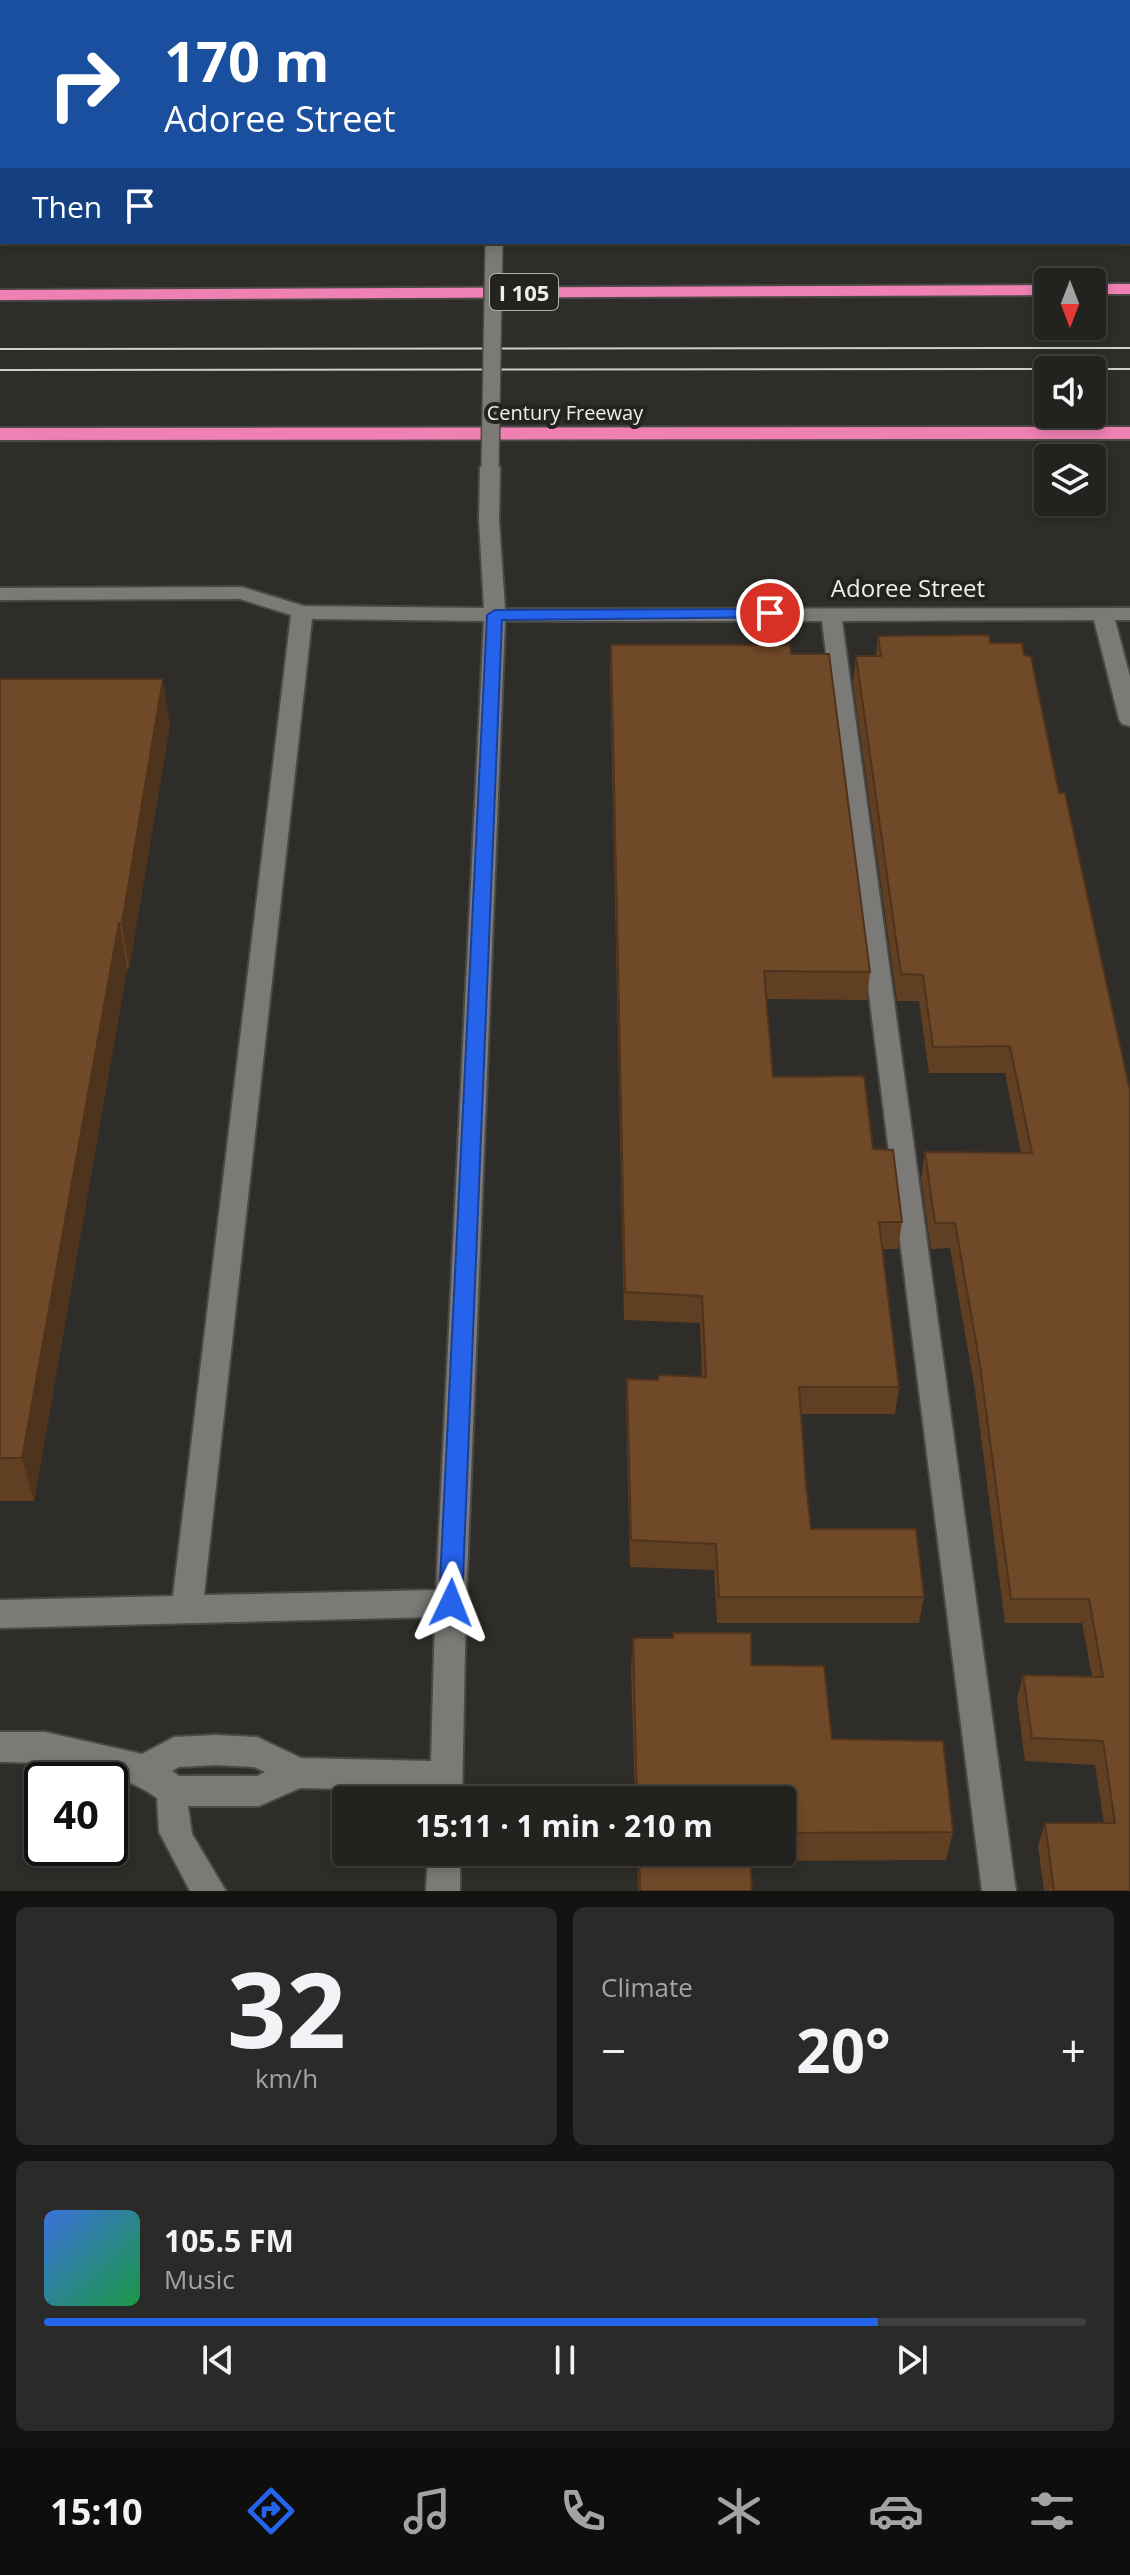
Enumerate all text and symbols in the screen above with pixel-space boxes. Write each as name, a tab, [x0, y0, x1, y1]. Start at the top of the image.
text: 170 m	[164, 22, 330, 98]
icon: right	[32, 32, 136, 136]
text: Adoree Street	[164, 94, 396, 143]
icon: arrive	[118, 184, 162, 228]
text: Then	[32, 186, 102, 227]
north arrow	[1034, 268, 1106, 340]
map controls	[1034, 268, 1106, 516]
road number: I 105	[490, 274, 558, 310]
button: sound	[1034, 356, 1106, 428]
street label: Century Freeway	[487, 399, 644, 426]
button: layers	[1034, 444, 1106, 516]
street label: Adoree Street	[831, 571, 985, 604]
pin	[736, 579, 804, 647]
icon: arrive	[748, 591, 792, 635]
position arrow	[409, 1561, 493, 1645]
speed limit sign: 40	[24, 1762, 128, 1866]
text: 15:11 · 1 min · 210 m	[415, 1805, 713, 1846]
text: 32	[227, 1937, 346, 2078]
text: Climate	[601, 1969, 693, 2005]
text: 20°	[796, 2009, 891, 2091]
text: −	[601, 2020, 626, 2080]
text: +	[1061, 2020, 1086, 2080]
text: km/h	[255, 2060, 318, 2096]
text: 105.5 FM	[164, 2220, 294, 2261]
text: Music	[164, 2261, 235, 2297]
icon: previous	[196, 2338, 240, 2382]
icon: pause	[543, 2338, 587, 2382]
icon: next	[890, 2338, 934, 2382]
icon: directions	[243, 2483, 299, 2539]
icon: music	[399, 2483, 455, 2539]
icon: phone	[555, 2483, 611, 2539]
icon: climate	[711, 2483, 767, 2539]
icon: car	[868, 2483, 924, 2539]
icon: filters	[1024, 2483, 1080, 2539]
text: 15:10	[50, 2487, 143, 2536]

